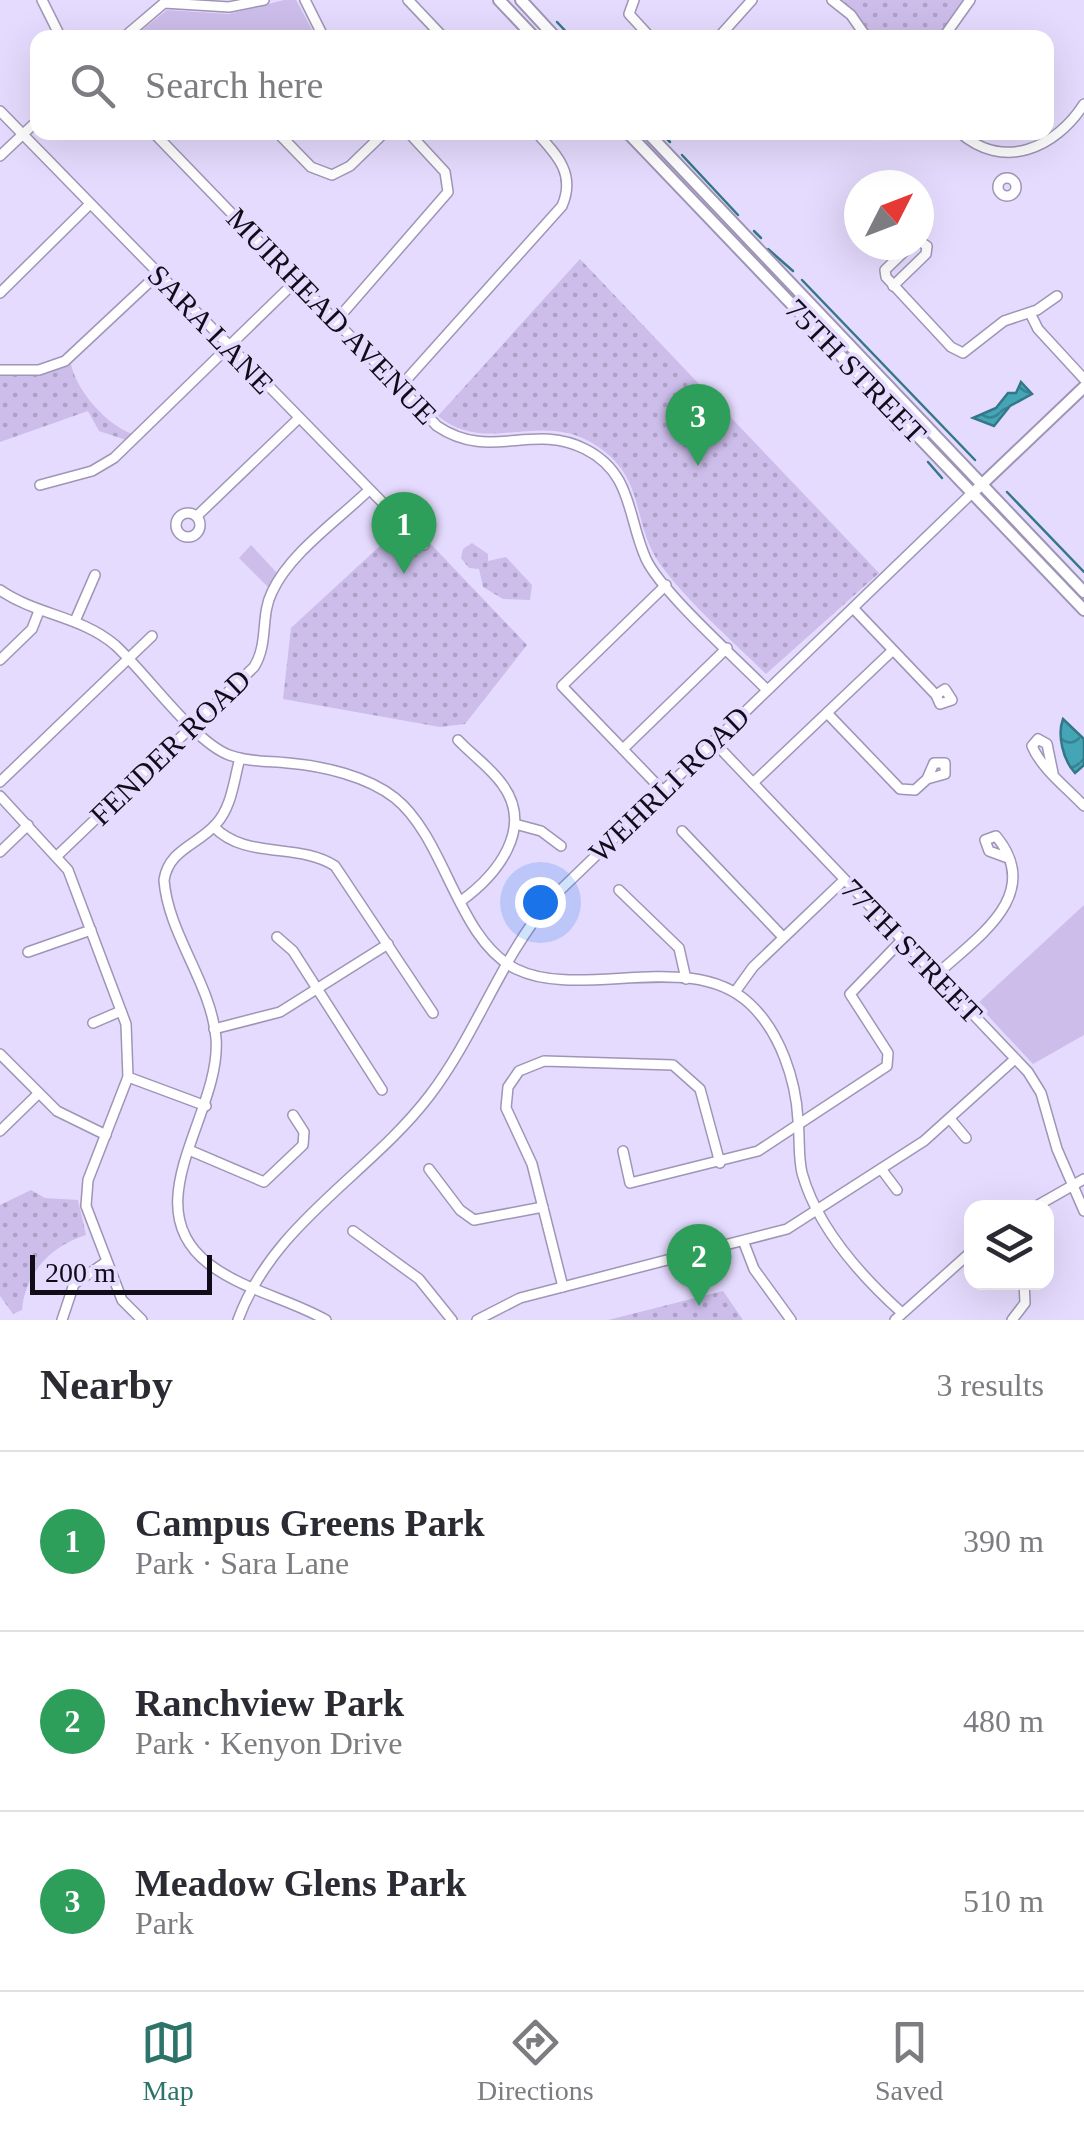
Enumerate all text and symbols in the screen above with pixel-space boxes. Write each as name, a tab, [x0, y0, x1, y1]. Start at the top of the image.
search box	[30, 30, 1054, 140]
icon: search	[65, 58, 120, 113]
text: Search here	[145, 64, 323, 106]
north arrow	[844, 170, 934, 260]
street label: MUIRHEAD AVENUE	[220, 201, 444, 431]
street label: SARA LANE	[142, 258, 280, 400]
street label: 75TH STREET	[779, 292, 933, 450]
pin: 3	[666, 384, 730, 466]
pin: 1	[372, 492, 436, 574]
street label: FENDER ROAD	[83, 662, 257, 832]
street label: WEHRLI ROAD	[582, 699, 756, 869]
street label: 77TH STREET	[835, 872, 989, 1030]
your location	[515, 877, 566, 928]
map controls	[964, 1200, 1054, 1290]
button: layers	[964, 1200, 1054, 1290]
pin: 2	[666, 1224, 732, 1306]
scale bar	[30, 1250, 212, 1294]
text: 200 m	[45, 1257, 116, 1288]
text: Nearby	[40, 1362, 173, 1408]
text: 3 results	[936, 1367, 1044, 1403]
text: Campus Greens Park	[135, 1502, 485, 1544]
text: 1	[65, 1523, 81, 1559]
text: 390 m	[963, 1523, 1044, 1559]
text: Park · Sara Lane	[135, 1545, 349, 1581]
text: Ranchview Park	[135, 1682, 404, 1724]
text: 2	[65, 1703, 81, 1739]
text: 480 m	[963, 1703, 1044, 1739]
text: Park · Kenyon Drive	[135, 1725, 402, 1761]
text: Meadow Glens Park	[135, 1862, 466, 1904]
text: 3	[65, 1883, 81, 1919]
text: 510 m	[963, 1883, 1044, 1919]
text: Park	[135, 1905, 194, 1941]
tab: Map	[141, 2015, 196, 2107]
tab: Directions	[477, 2015, 594, 2107]
tab: Saved	[875, 2015, 943, 2107]

